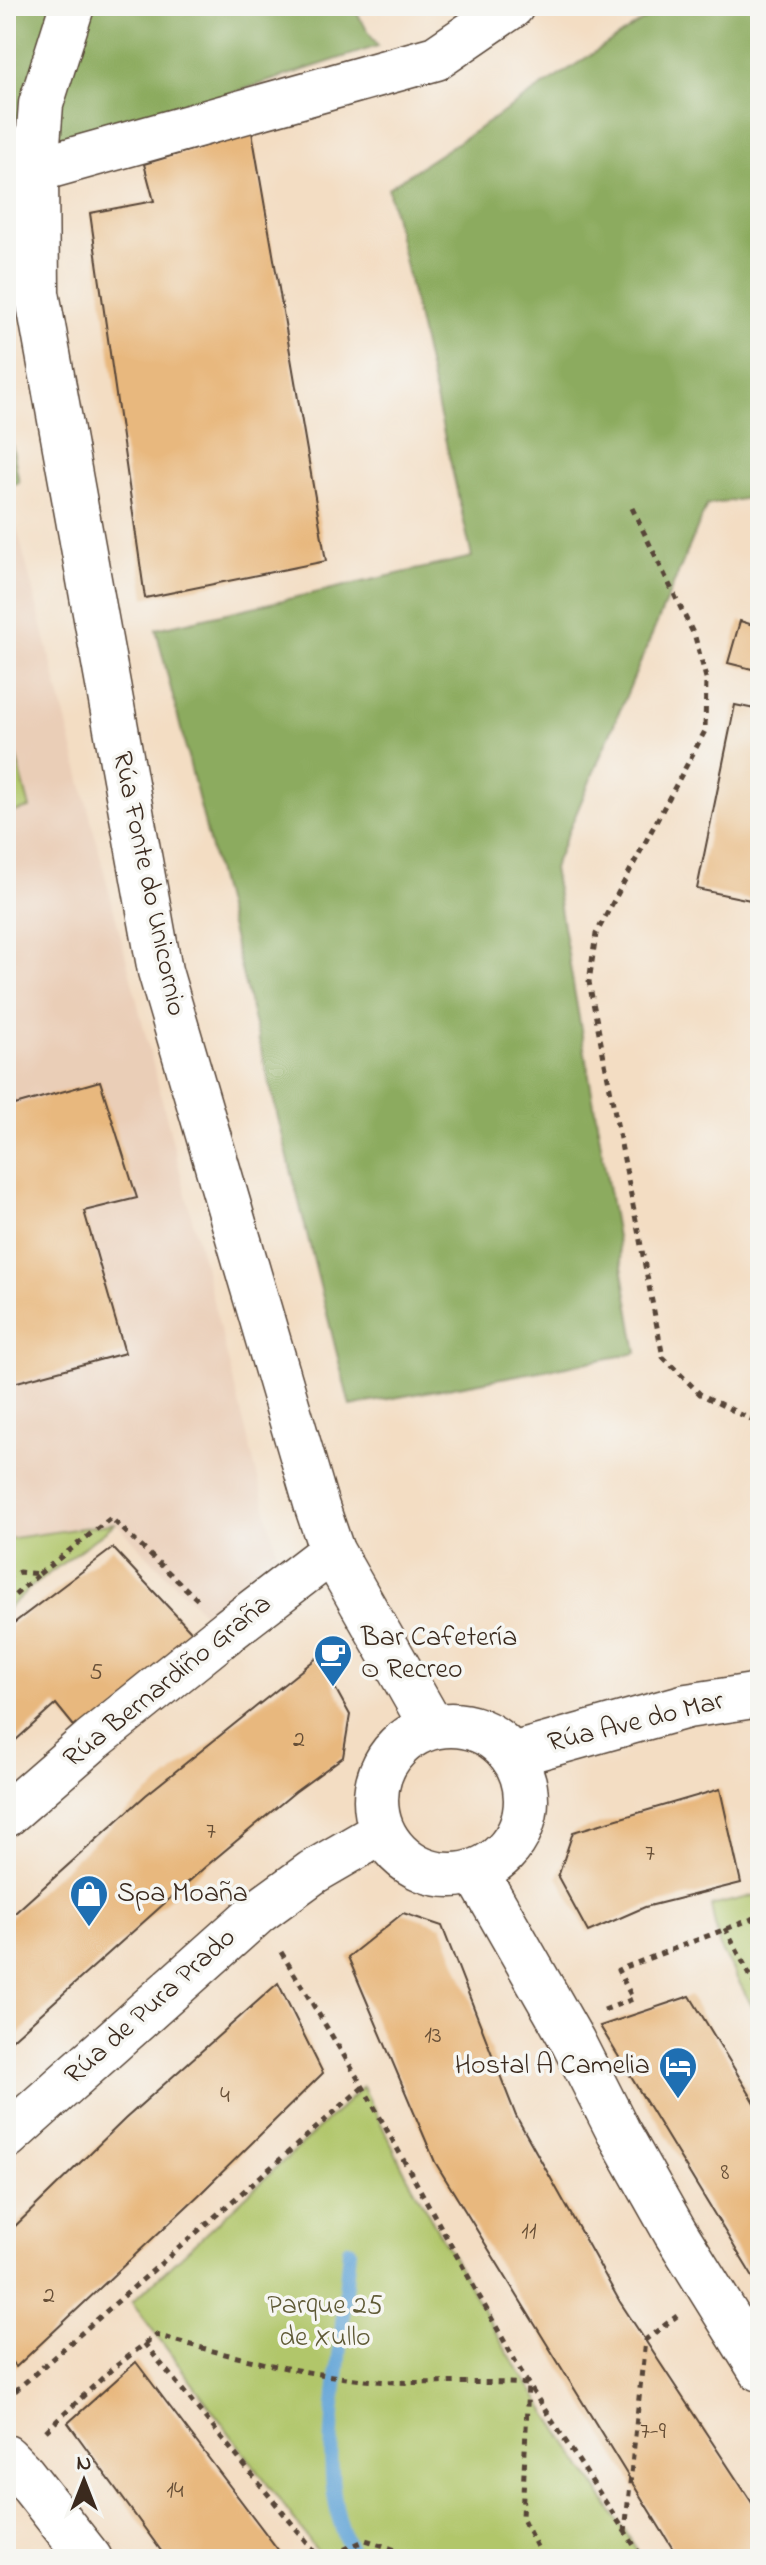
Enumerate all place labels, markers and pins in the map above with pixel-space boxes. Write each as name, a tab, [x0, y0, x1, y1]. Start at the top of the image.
place label: Bar Cafetería O Recreo	[360, 1618, 517, 1691]
cafe icon: Bar Cafetería O Recreo	[312, 1633, 354, 1688]
shop icon: Spa Moaña	[68, 1873, 110, 1928]
place label: Spa Moaña	[117, 1874, 248, 1915]
hotel icon: Hostal A Camelia	[657, 2045, 699, 2100]
place label: Hostal A Camelia	[455, 2046, 650, 2087]

